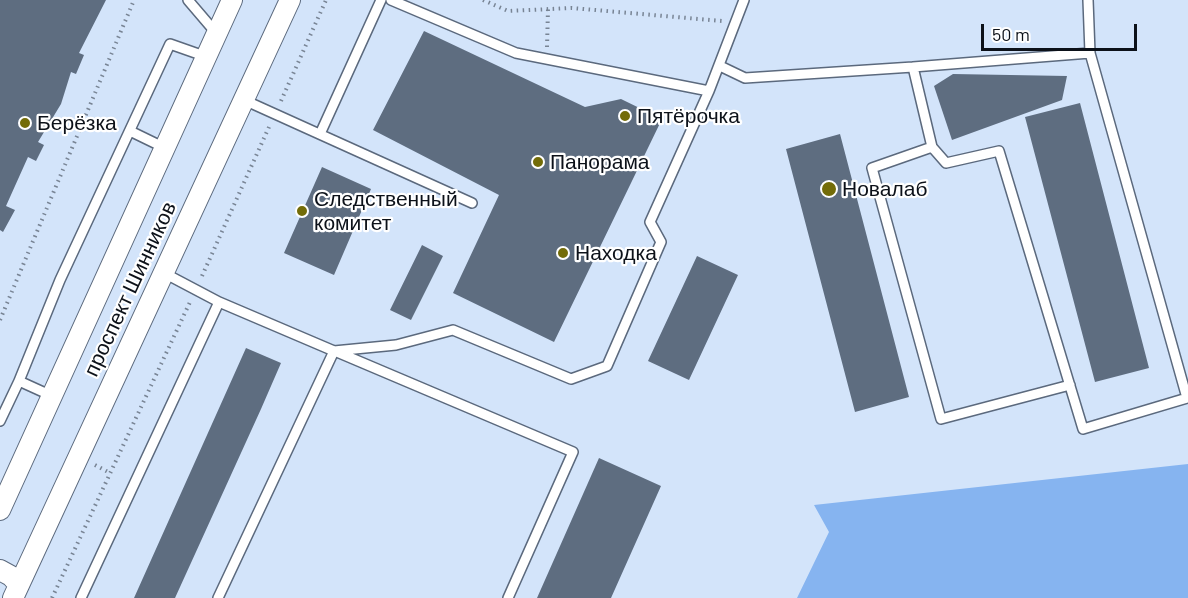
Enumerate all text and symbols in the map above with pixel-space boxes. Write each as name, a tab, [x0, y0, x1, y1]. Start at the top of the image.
scale bar	[984, 12, 1140, 50]
text: 50 m	[992, 23, 1030, 45]
place label: Пятёрочка	[637, 103, 740, 129]
marker: Пятёрочка	[618, 109, 632, 123]
place label: Берёзка	[37, 110, 117, 136]
marker: Берёзка	[18, 116, 32, 130]
place label: Панорама	[550, 149, 650, 175]
marker: Панорама	[531, 155, 545, 169]
place label: Новалаб	[842, 176, 927, 202]
marker: Новалаб	[820, 180, 838, 198]
place label: Следственный комитет	[314, 186, 458, 236]
street label: проспект Шинников	[78, 198, 182, 380]
marker: Следственный комитет	[295, 204, 309, 218]
place label: Находка	[575, 240, 657, 266]
marker: Находка	[556, 246, 570, 260]

